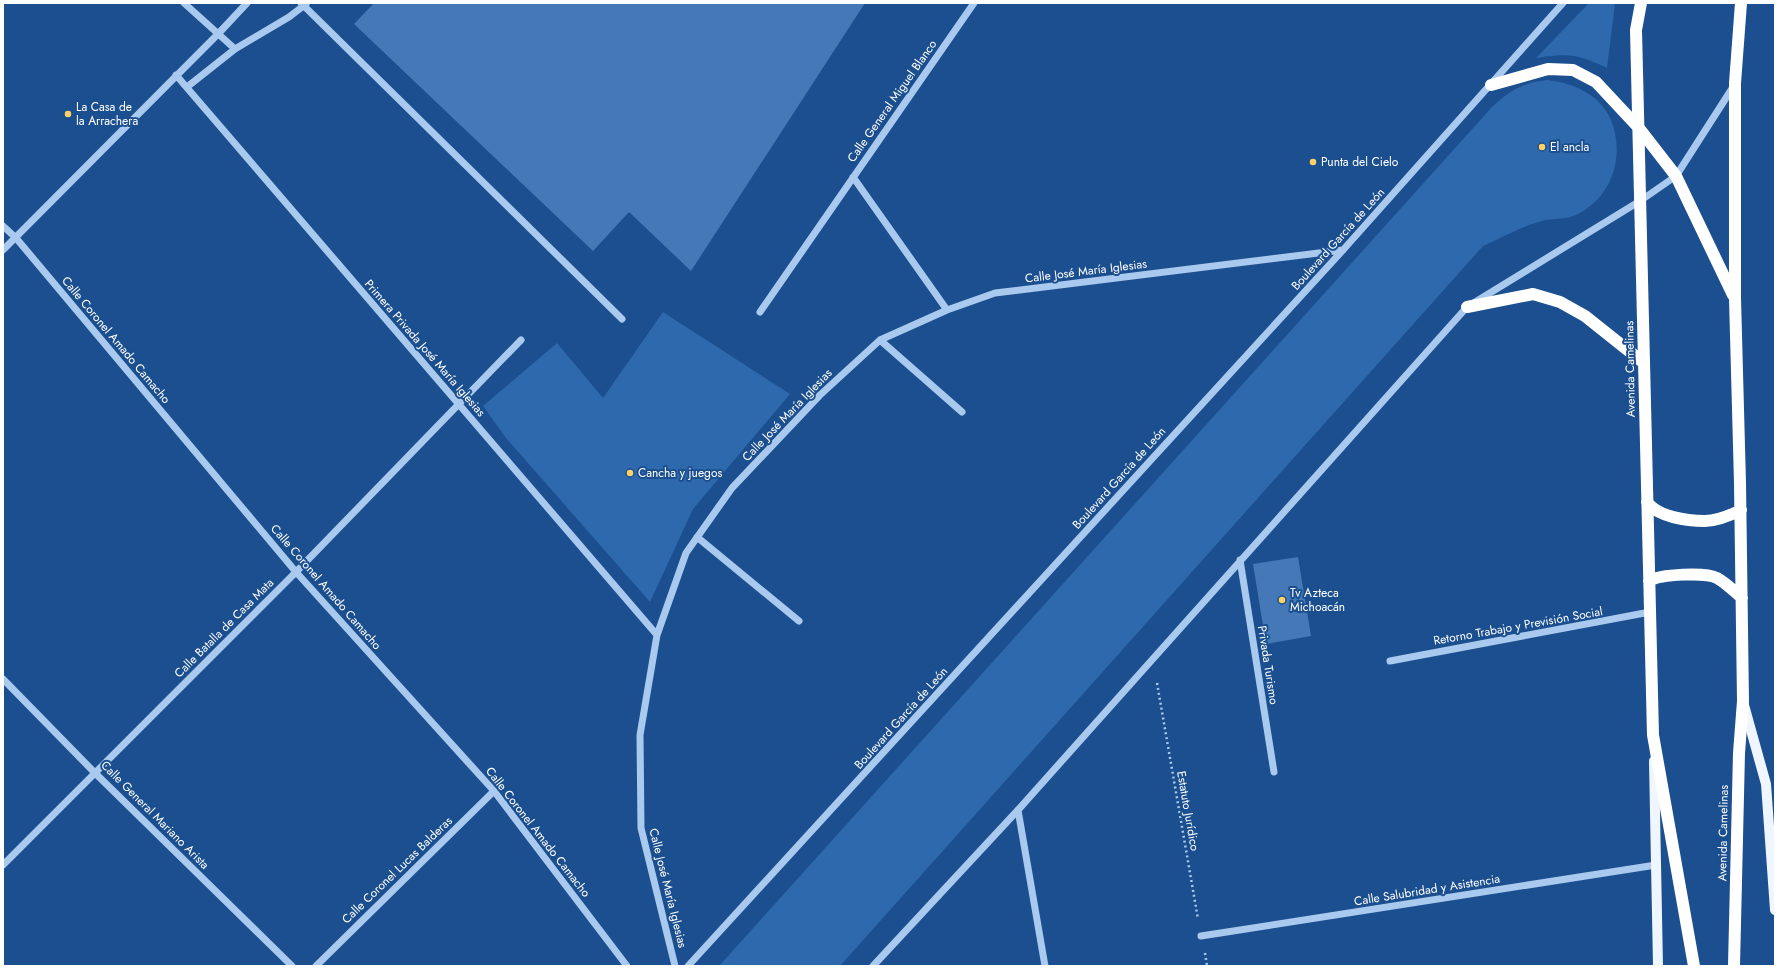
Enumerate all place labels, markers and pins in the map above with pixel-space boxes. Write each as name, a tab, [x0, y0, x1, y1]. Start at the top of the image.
place label: La Casa de la Arrachera	[76, 98, 138, 130]
marker: La Casa de la Arrachera	[63, 109, 73, 119]
place label: El ancla	[1550, 138, 1590, 156]
marker: El ancla	[1537, 142, 1547, 152]
place label: Punta del Cielo	[1321, 153, 1399, 171]
marker: Punta del Cielo	[1308, 157, 1318, 167]
place label: Cancha y juegos	[638, 464, 722, 482]
marker: Cancha y juegos	[625, 468, 635, 478]
place label: Tv Azteca Michoacán	[1290, 584, 1345, 616]
marker: Tv Azteca Michoacán	[1277, 595, 1287, 605]

